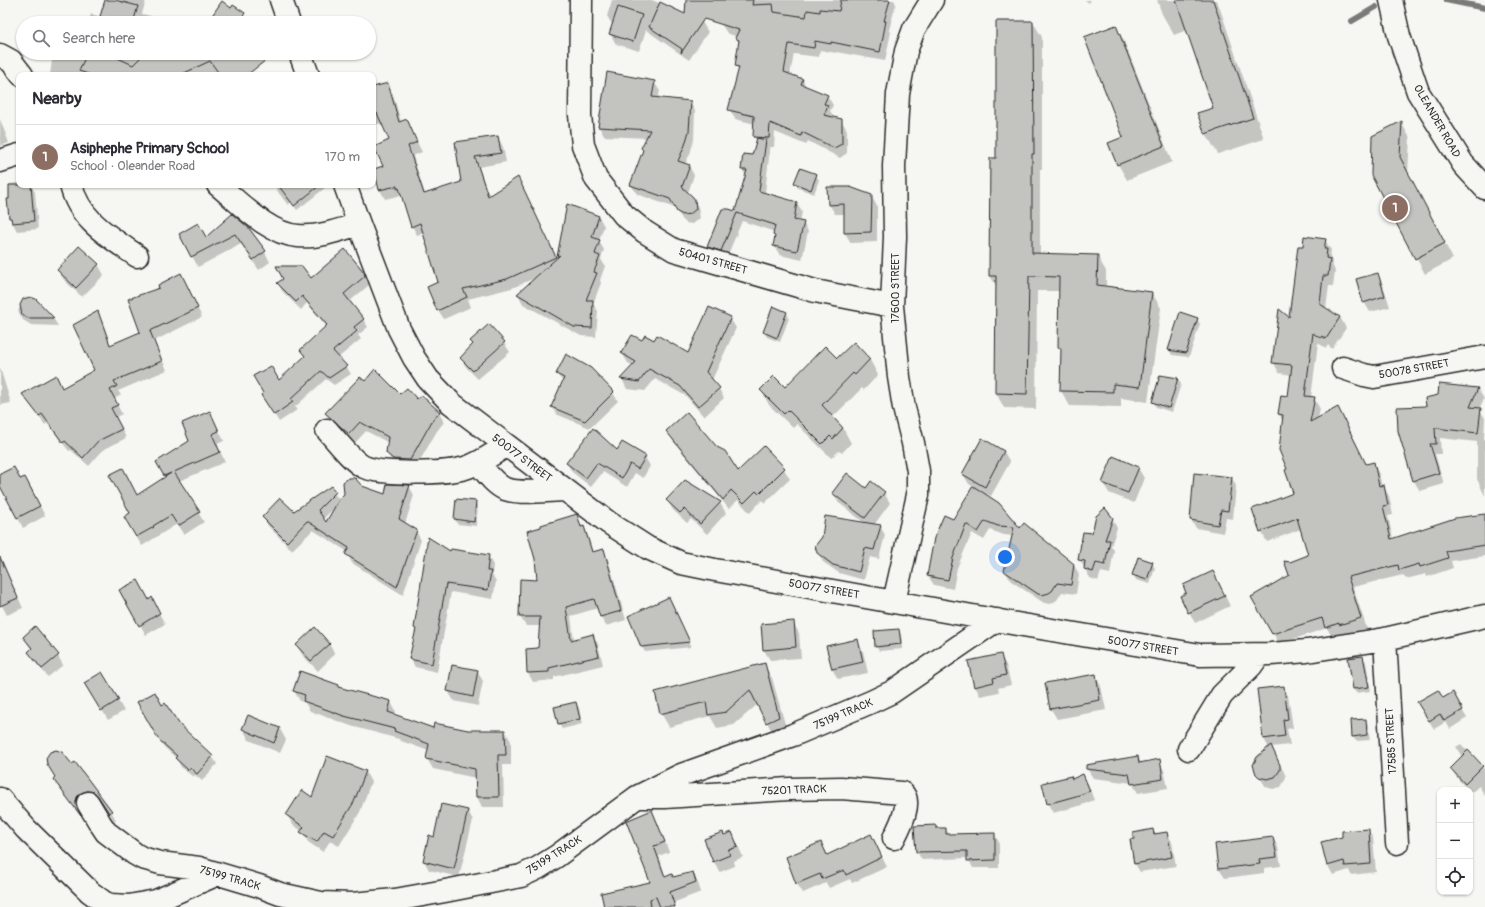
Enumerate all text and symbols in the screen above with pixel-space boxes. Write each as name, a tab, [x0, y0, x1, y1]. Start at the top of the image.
search box	[16, 16, 376, 60]
icon: search	[30, 27, 52, 49]
text: Search here	[62, 29, 135, 48]
street label: OLEANDER ROAD	[1411, 82, 1463, 160]
text: Nearby	[32, 88, 81, 109]
text: Asiphephe Primary School	[70, 139, 229, 158]
text: 1	[42, 149, 48, 165]
text: 170 m	[325, 149, 360, 165]
text: School · Oleander Road	[70, 158, 195, 174]
pin: 1	[1382, 193, 1408, 223]
street label: 50401 STREET	[677, 245, 749, 277]
street label: 17600 STREET	[889, 253, 902, 323]
street label: 50078 STREET	[1378, 356, 1450, 382]
street label: 50077 STREET	[490, 431, 554, 485]
your location	[995, 547, 1015, 567]
street label: 50077 STREET	[788, 576, 860, 602]
street label: 50077 STREET	[1107, 633, 1179, 659]
street label: 75199 TRACK	[812, 696, 875, 732]
street label: 17585 STREET	[1383, 707, 1399, 775]
street label: 75201 TRACK	[761, 782, 827, 798]
map controls	[1437, 787, 1473, 895]
button: +	[1437, 787, 1473, 823]
button: −	[1437, 823, 1473, 859]
street label: 75199 TRACK	[524, 833, 584, 877]
button: locate	[1437, 859, 1473, 895]
street label: 75199 TRACK	[198, 863, 262, 893]

